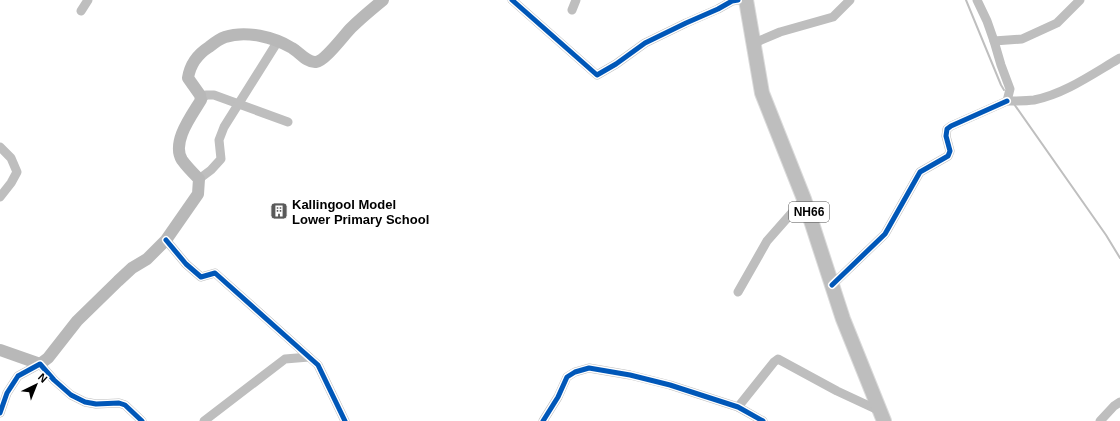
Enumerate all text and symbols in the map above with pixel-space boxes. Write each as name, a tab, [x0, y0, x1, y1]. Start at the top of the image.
place label: Kallingool Model Lower Primary School	[292, 197, 429, 227]
building icon: Kallingool Model Lower Primary School	[269, 201, 289, 221]
road number: NH66	[789, 202, 829, 222]
north arrow	[16, 365, 56, 405]
text: N	[36, 371, 50, 385]

